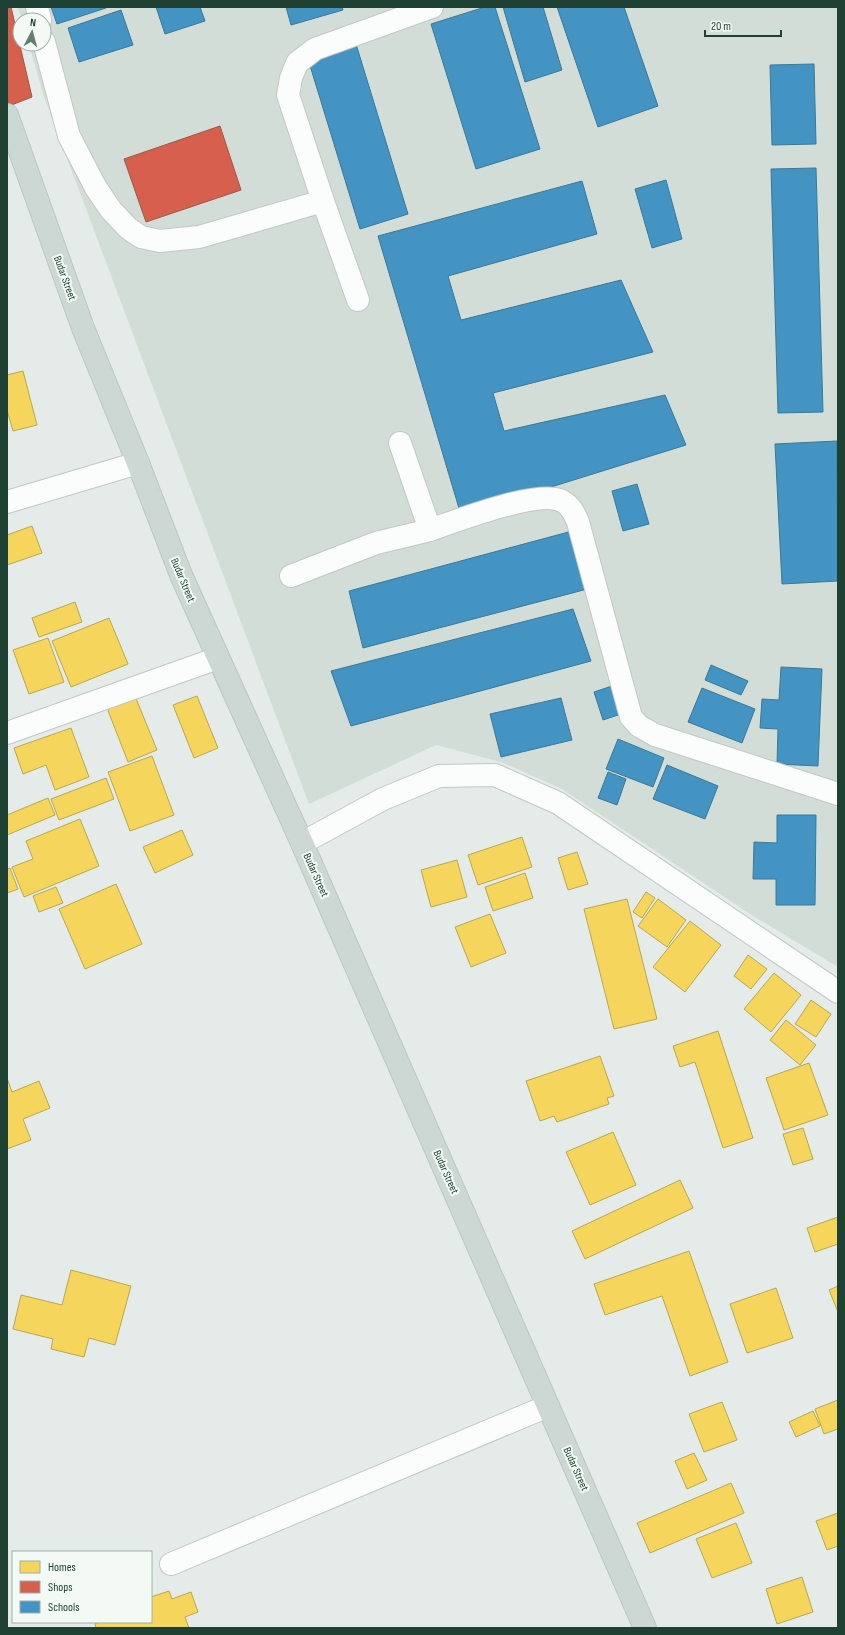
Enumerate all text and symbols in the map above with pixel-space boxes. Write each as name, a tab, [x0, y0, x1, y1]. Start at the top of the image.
north arrow	[12, 12, 52, 52]
scale bar	[705, 12, 781, 38]
text: N	[29, 16, 37, 29]
text: 20 m	[711, 19, 731, 34]
street label: Budar Street	[51, 254, 79, 303]
street label: Budar Street	[168, 556, 198, 605]
street label: Budar Street	[301, 851, 332, 899]
street label: Budar Street	[431, 1148, 462, 1196]
street label: Budar Street	[561, 1445, 592, 1493]
legend	[12, 1551, 152, 1623]
text: Homes	[48, 1560, 76, 1575]
text: Shops	[48, 1580, 73, 1595]
text: Schools	[48, 1600, 80, 1615]

